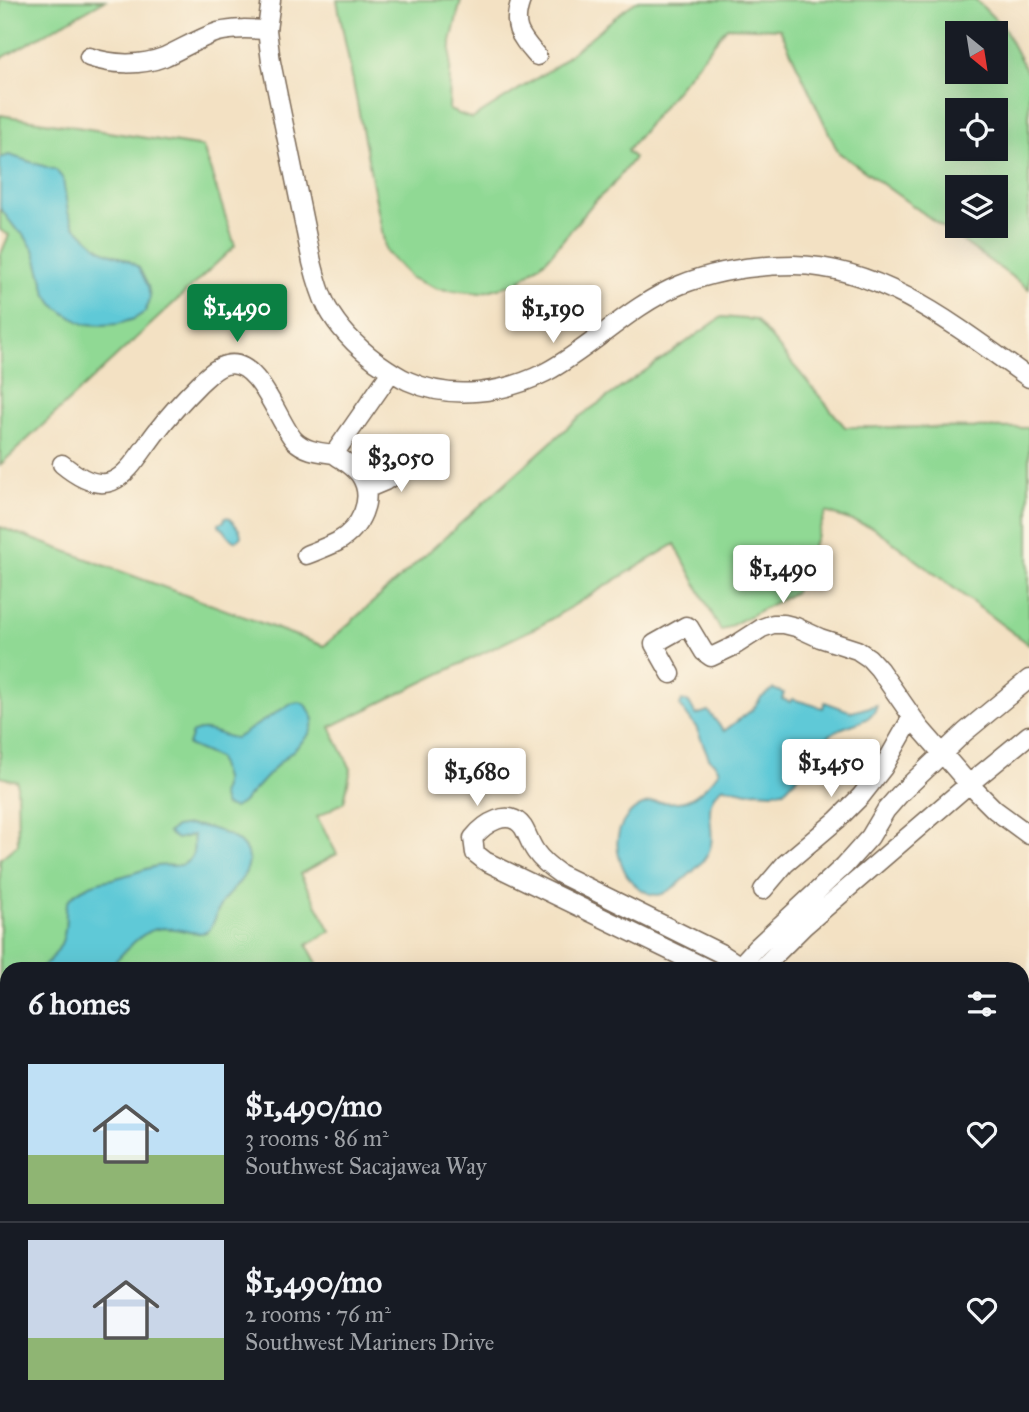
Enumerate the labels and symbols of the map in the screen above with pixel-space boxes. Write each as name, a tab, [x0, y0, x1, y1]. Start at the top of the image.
north arrow	[945, 21, 1008, 84]
pin: $1,490	[180, 284, 294, 344]
pin: $1,190	[496, 286, 610, 345]
pin: $3,050	[344, 434, 458, 494]
pin: $1,490	[726, 546, 840, 605]
pin: $1,450	[774, 740, 888, 799]
pin: $1,680	[420, 748, 534, 808]

